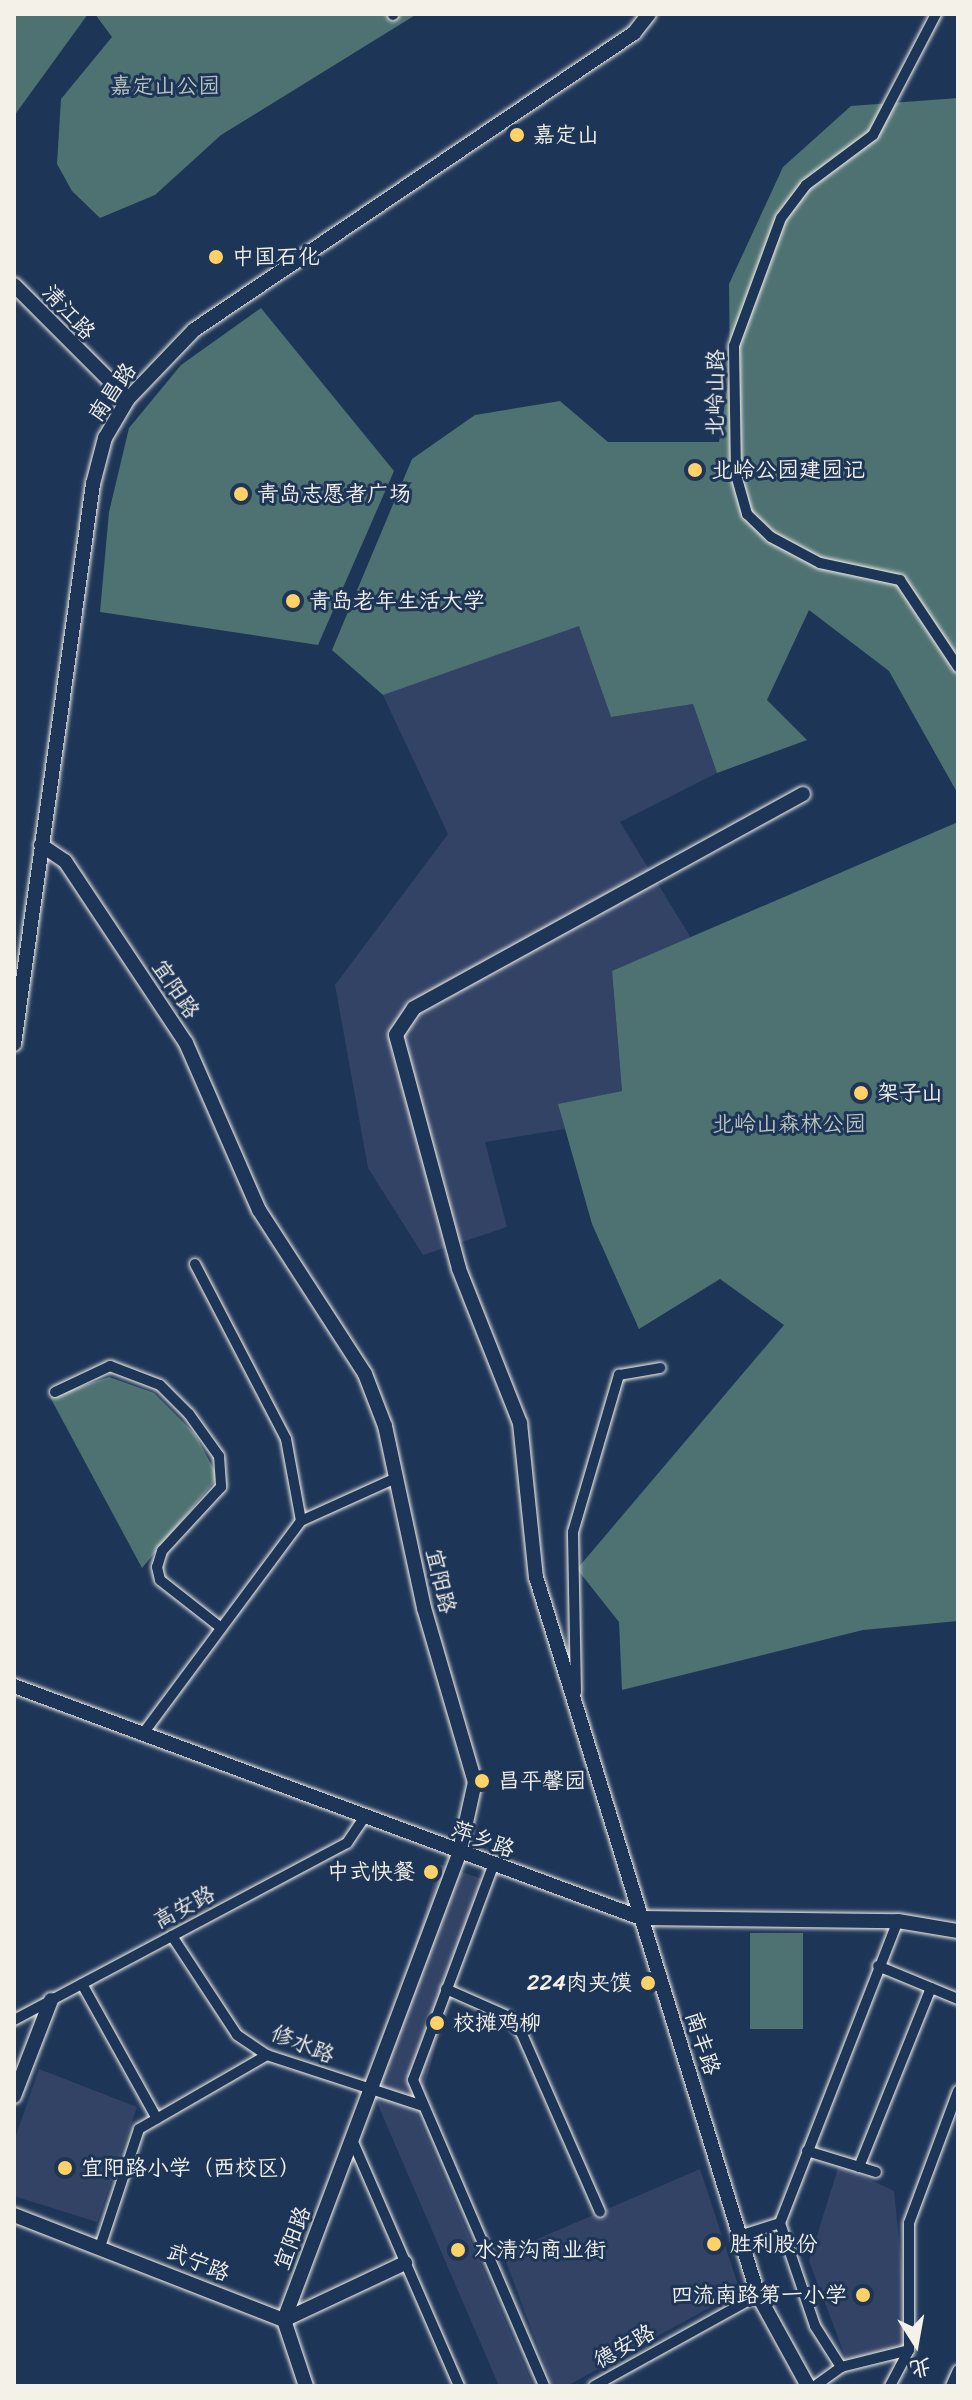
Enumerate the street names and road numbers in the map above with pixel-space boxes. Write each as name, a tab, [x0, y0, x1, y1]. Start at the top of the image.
street label: 清江路	[37, 279, 101, 345]
street label: 北岭山路	[701, 349, 729, 437]
street label: 南昌路	[82, 357, 142, 427]
street label: 宜阳路	[147, 954, 205, 1024]
street label: 宜阳路	[421, 1546, 461, 1616]
street label: 萍乡路	[447, 1815, 519, 1863]
street label: 高安路	[149, 1880, 219, 1934]
street label: 南丰路	[680, 2008, 726, 2078]
street label: 修水路	[267, 2019, 339, 2069]
street label: 宜阳路	[268, 2202, 316, 2274]
street label: 武宁路	[162, 2237, 234, 2287]
street label: 德安路	[589, 2318, 659, 2374]

